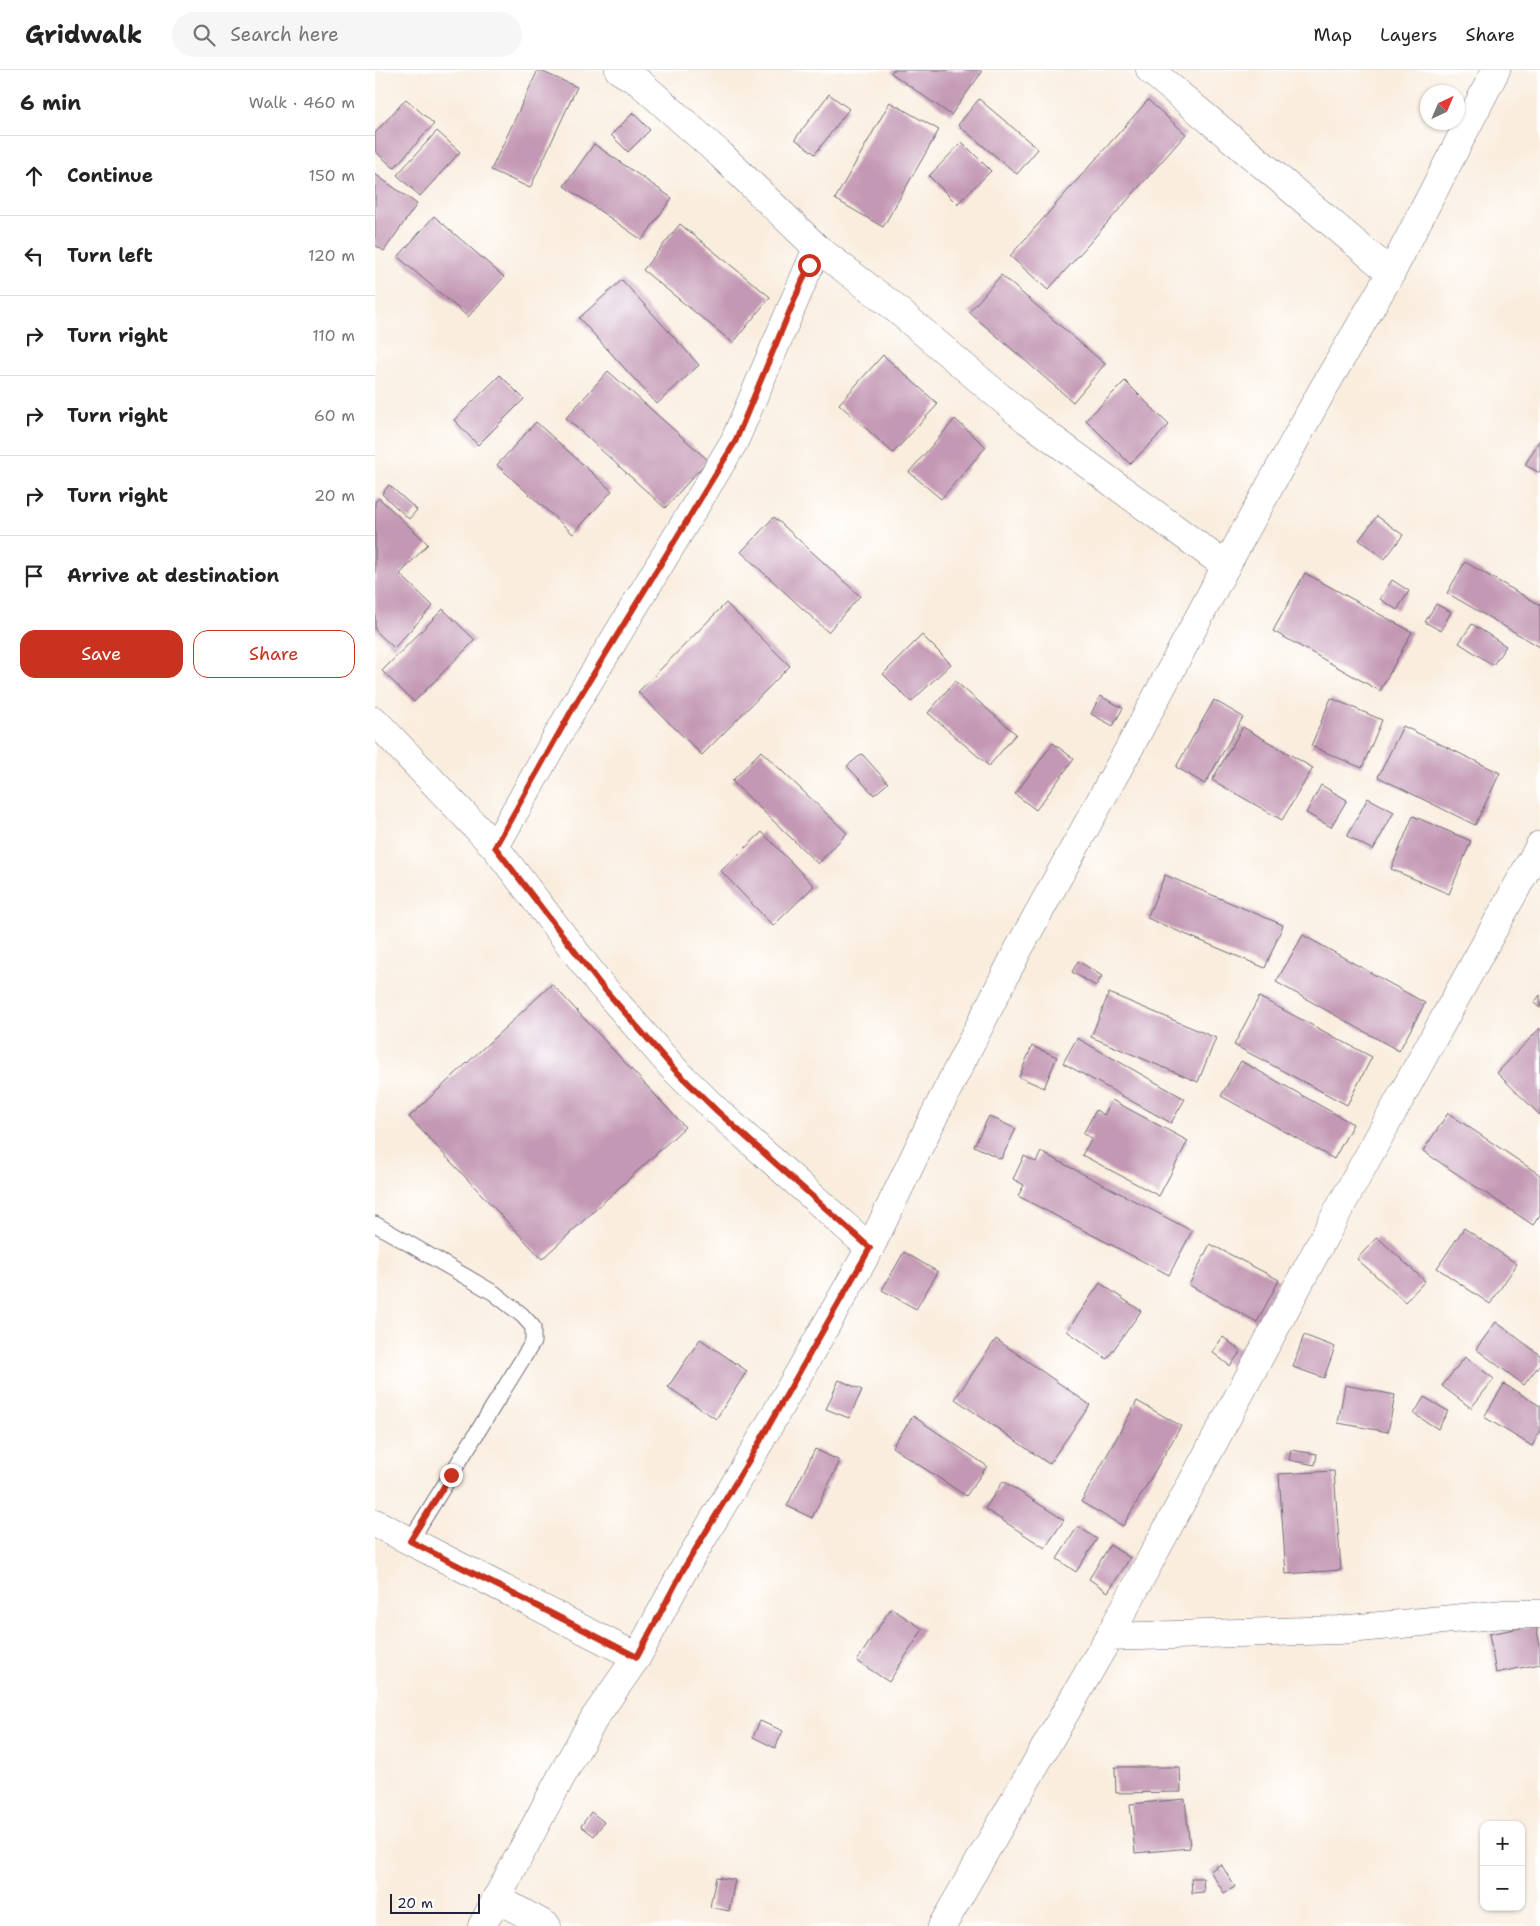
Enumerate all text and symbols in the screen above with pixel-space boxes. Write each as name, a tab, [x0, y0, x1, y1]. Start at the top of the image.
search box	[172, 12, 522, 57]
text: Gridwalk	[25, 19, 142, 51]
icon: search	[190, 21, 218, 49]
text: Search here	[230, 22, 339, 47]
text: Map	[1314, 23, 1352, 47]
text: Layers	[1380, 23, 1437, 47]
text: Share	[1465, 23, 1515, 47]
north arrow	[1420, 85, 1465, 130]
text: 6 min	[20, 89, 81, 117]
text: Walk · 460 m	[249, 92, 355, 113]
icon: ahead	[20, 162, 48, 190]
text: Continue	[67, 163, 153, 188]
text: 150 m	[308, 165, 355, 186]
icon: left	[20, 242, 48, 270]
text: Turn left	[67, 243, 153, 268]
text: 120 m	[308, 245, 355, 266]
route start	[798, 254, 821, 277]
icon: right	[20, 322, 48, 350]
text: Turn right	[67, 323, 168, 348]
text: 110 m	[312, 325, 355, 346]
icon: right	[20, 402, 48, 430]
text: Turn right	[67, 403, 168, 428]
text: 60 m	[314, 405, 355, 426]
icon: right	[20, 482, 48, 510]
text: Turn right	[67, 483, 168, 508]
text: 20 m	[314, 485, 355, 506]
icon: arrive	[20, 562, 48, 590]
text: Arrive at destination	[67, 563, 279, 588]
button: Save	[20, 630, 183, 678]
button: Share	[193, 630, 355, 678]
route end	[440, 1464, 463, 1487]
map controls	[1480, 1821, 1525, 1911]
button: +	[1480, 1821, 1525, 1866]
button: −	[1480, 1866, 1525, 1911]
scale bar	[390, 1891, 480, 1914]
text: 20 m	[397, 1894, 433, 1912]

